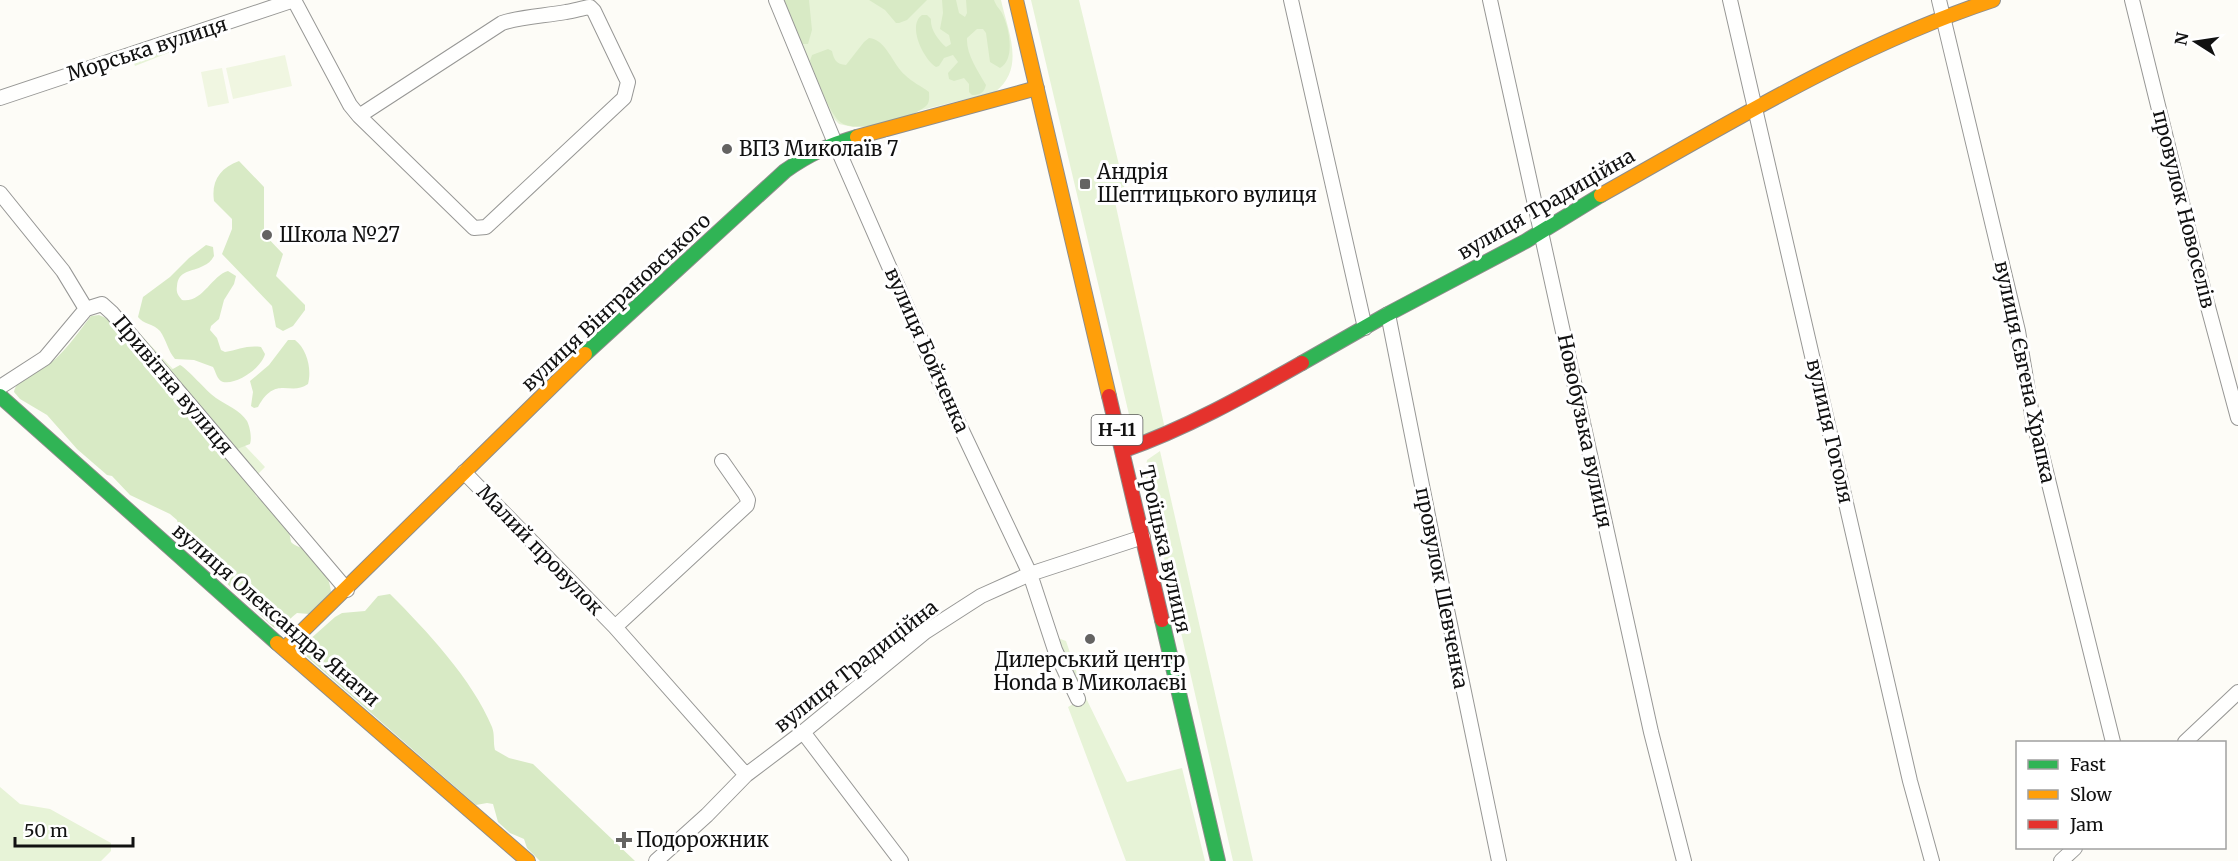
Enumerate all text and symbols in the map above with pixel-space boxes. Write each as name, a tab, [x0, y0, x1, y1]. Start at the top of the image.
street label: Морська вулиця	[63, 11, 230, 86]
north arrow	[2166, 12, 2226, 72]
text: N	[2170, 30, 2192, 47]
street label: провулок Новоселів	[2148, 107, 2221, 311]
place label: ВПЗ Миколаїв 7	[739, 136, 898, 161]
marker: ВПЗ Миколаїв 7	[720, 142, 734, 156]
street label: вулиця Традиційна	[1453, 142, 1639, 265]
place label: Андрія Шептицького вулиця	[1096, 159, 1317, 207]
marker: Андрія Шептицького вулиця	[1078, 177, 1092, 191]
street label: вулиця Вінграновського	[516, 207, 716, 396]
place label: Школа №27	[279, 222, 400, 247]
marker: Школа №27	[260, 228, 274, 242]
street label: вулиця Євгена Храпка	[1990, 258, 2061, 486]
street label: вулиця Бойченка	[880, 263, 975, 436]
street label: Привітна вулиця	[108, 310, 239, 460]
street label: Новобузька вулиця	[1553, 332, 1618, 530]
street label: вулиця Гоголя	[1802, 356, 1859, 506]
road number: Н-11	[1092, 415, 1142, 445]
street label: Троїцька вулиця	[1134, 463, 1197, 635]
street label: Малий провулок	[472, 479, 609, 620]
street label: провулок Шевченка	[1411, 485, 1474, 691]
street label: вулиця Олександра Янати	[168, 518, 385, 712]
street label: вулиця Традиційна	[769, 594, 943, 737]
marker: Дилерський центр Honda в Миколаєві	[1083, 632, 1097, 646]
place label: Дилерський центр Honda в Миколаєві	[993, 647, 1187, 695]
legend	[2016, 741, 2226, 849]
text: Fast	[2070, 753, 2106, 776]
text: Slow	[2070, 783, 2113, 806]
scale bar	[15, 810, 134, 848]
text: Jam	[2069, 813, 2104, 836]
text: 50 m	[24, 819, 68, 842]
place label: Подорожник	[636, 827, 769, 852]
marker: Подорожник	[617, 833, 631, 847]

